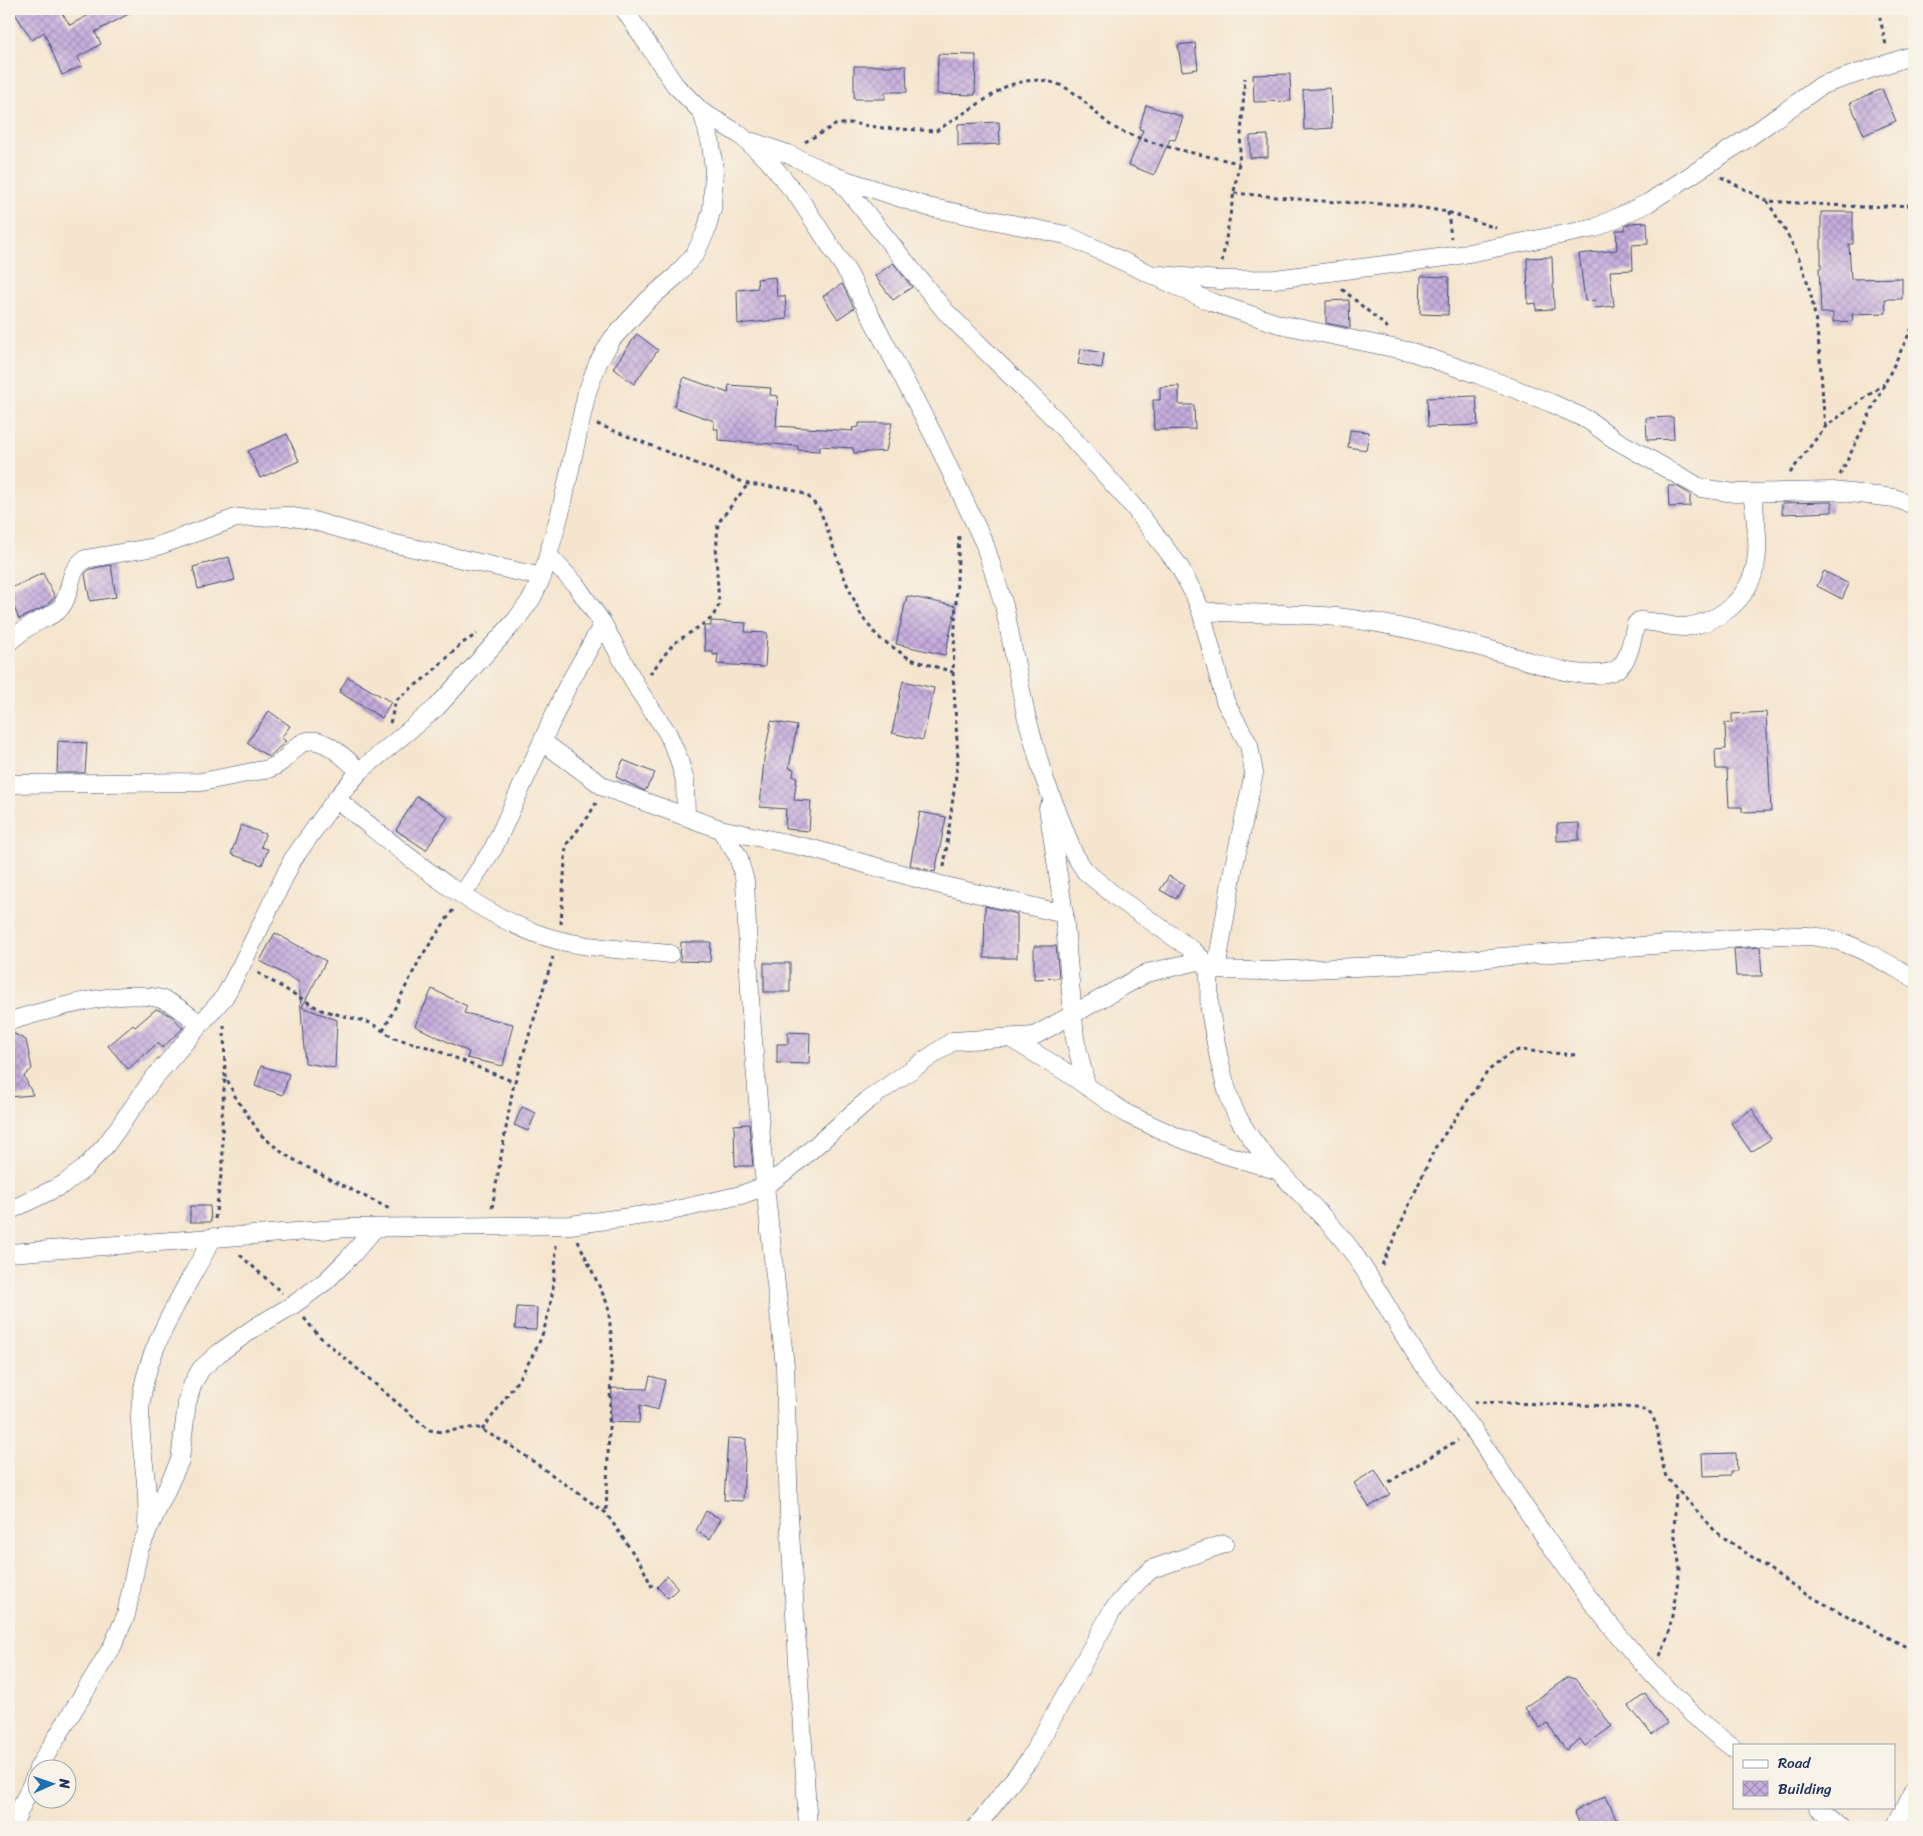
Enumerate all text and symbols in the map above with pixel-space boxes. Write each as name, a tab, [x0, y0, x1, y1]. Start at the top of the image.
legend	[1733, 1744, 1896, 1808]
text: Road	[1778, 1750, 1811, 1776]
north arrow	[28, 1758, 78, 1808]
text: Building	[1778, 1776, 1832, 1802]
text: N	[52, 1777, 77, 1789]

